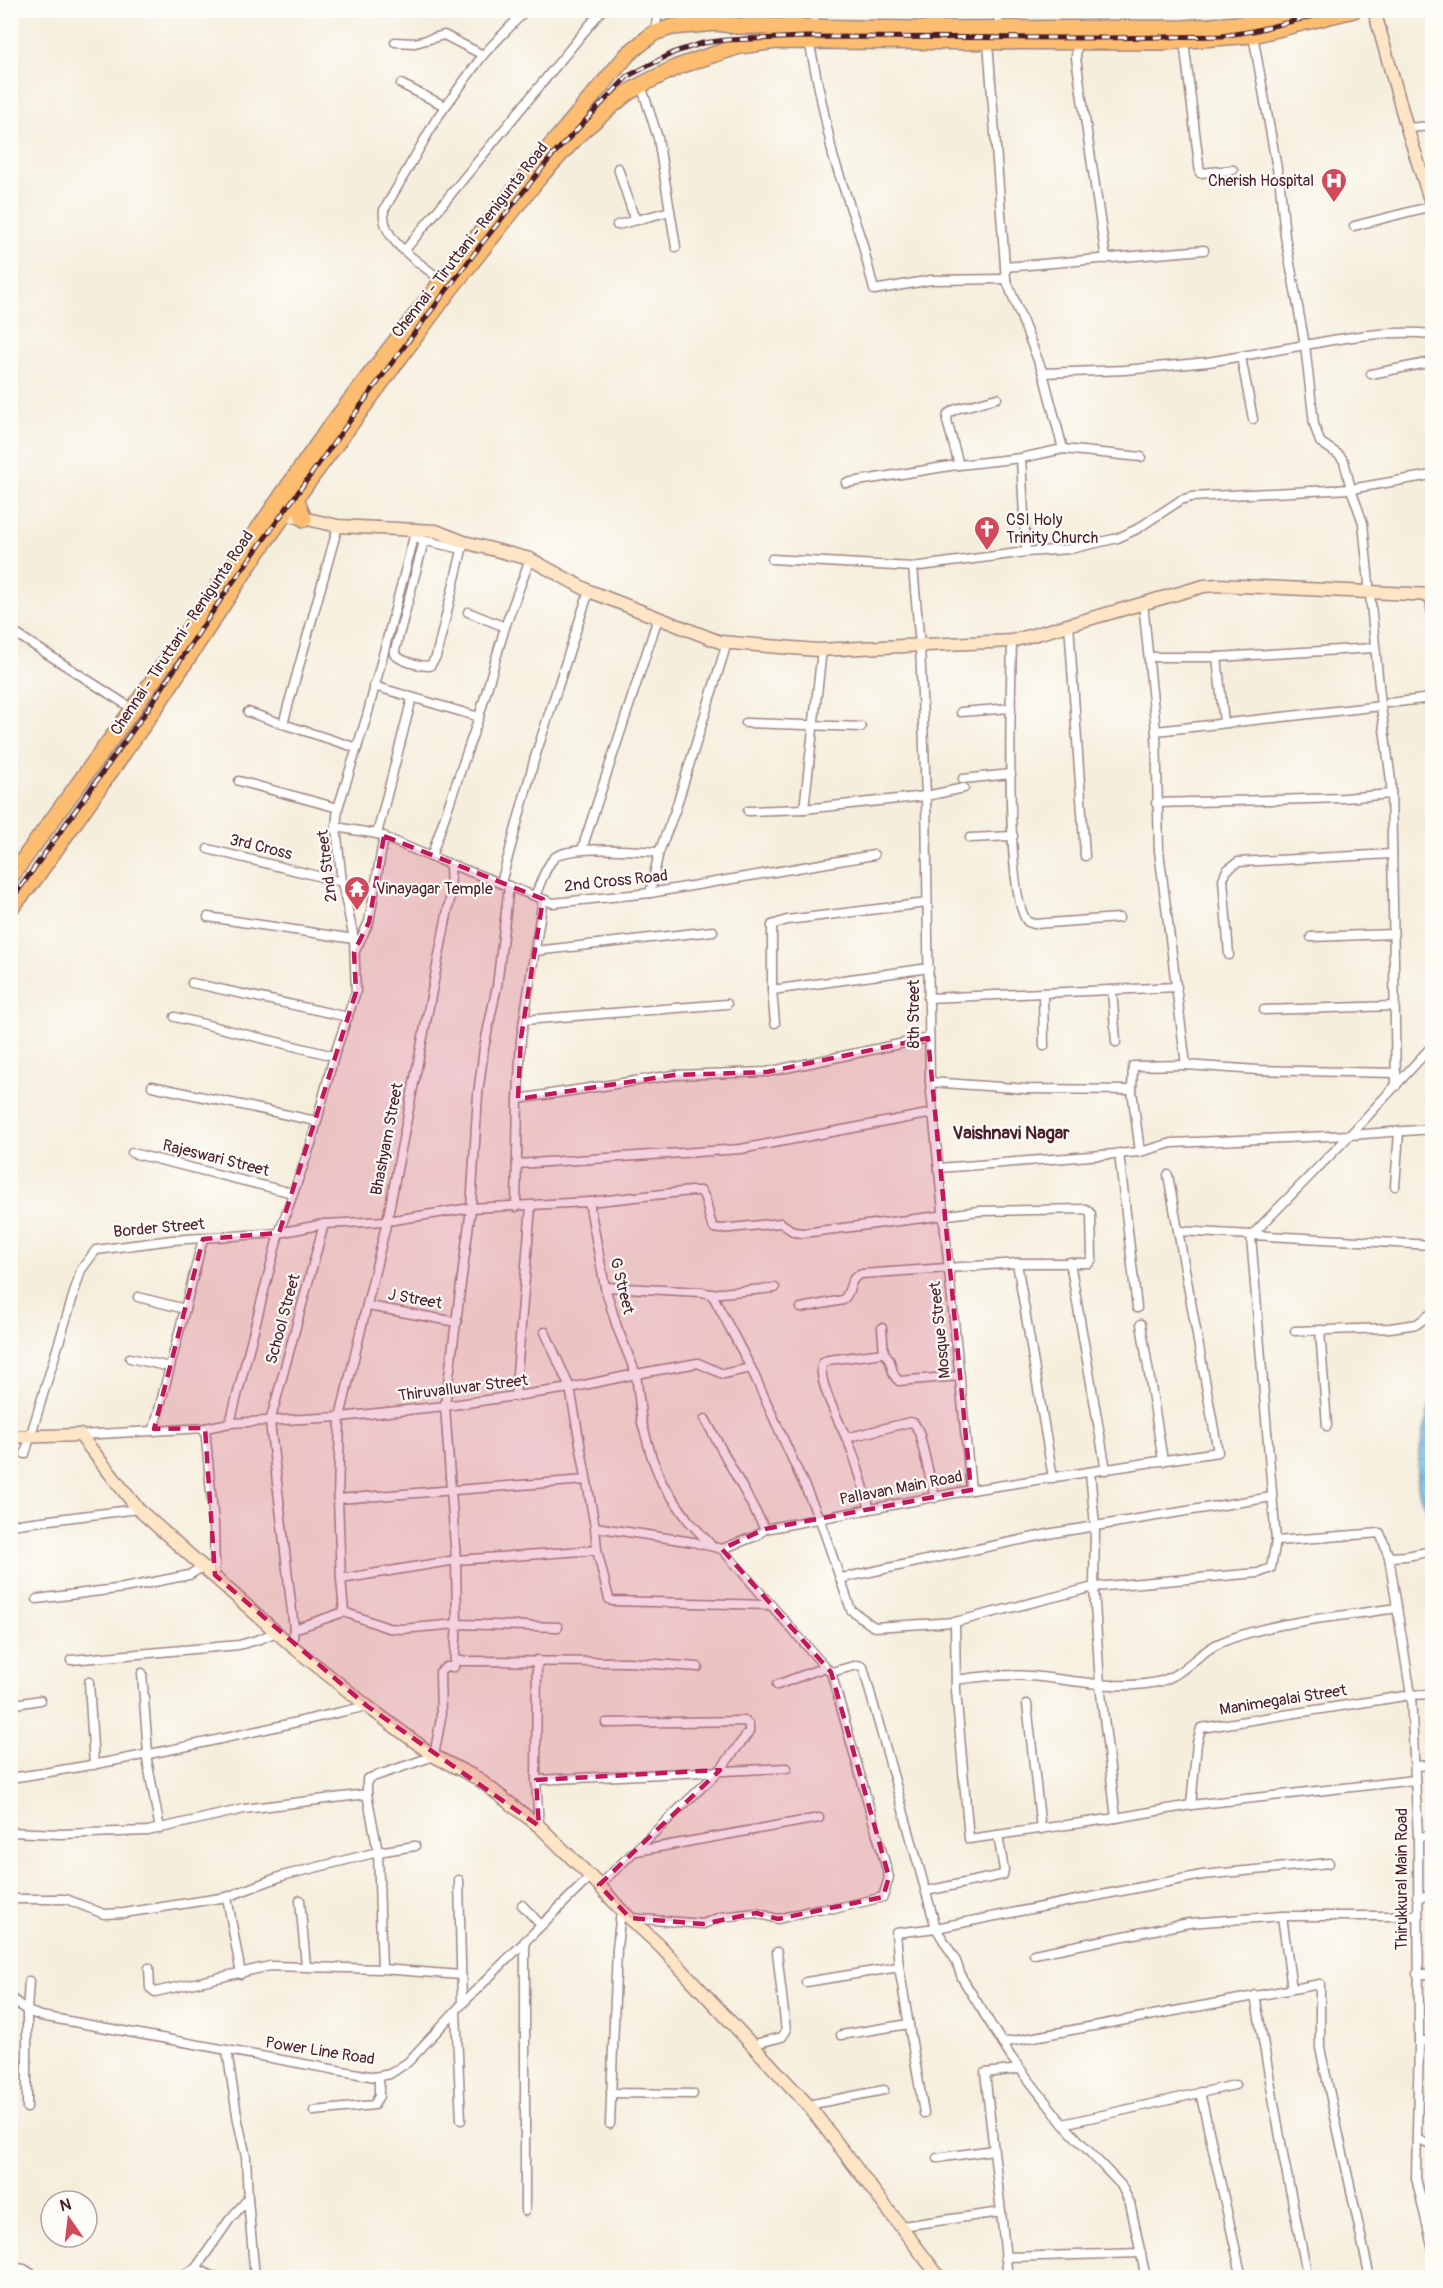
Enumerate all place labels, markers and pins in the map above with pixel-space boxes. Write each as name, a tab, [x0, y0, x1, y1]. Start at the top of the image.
hospital icon: Cherish Hospital	[1319, 166, 1349, 204]
place label: Cherish Hospital	[1208, 171, 1314, 191]
place label: CSI Holy Trinity Church	[1006, 510, 1098, 548]
church icon: CSI Holy Trinity Church	[972, 514, 1002, 552]
temple icon: Vinayagar Temple	[342, 874, 372, 912]
place label: Vinayagar Temple	[376, 879, 493, 899]

